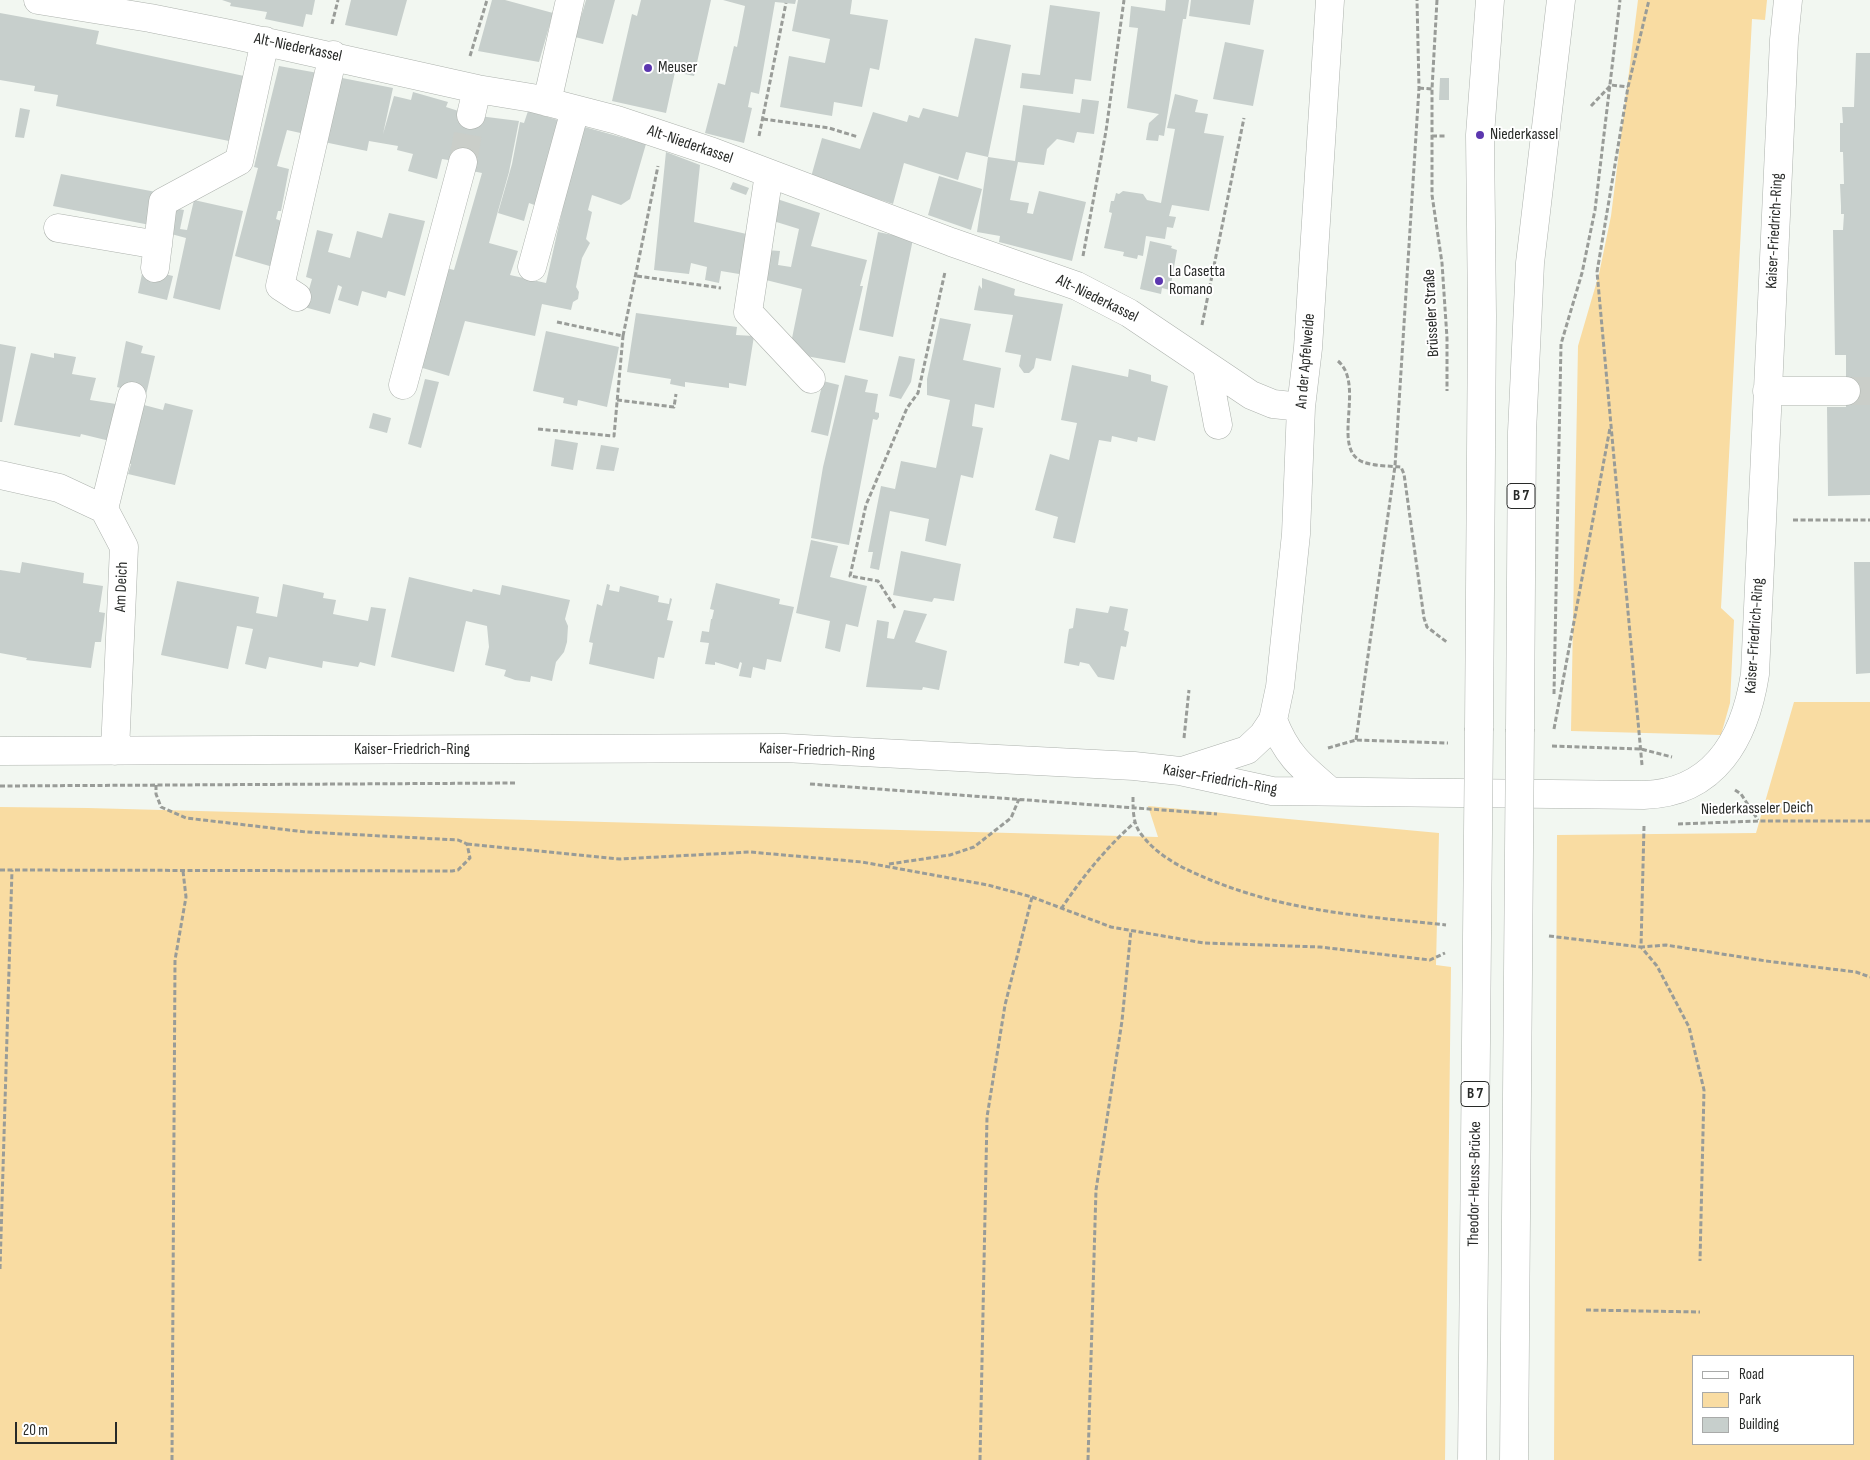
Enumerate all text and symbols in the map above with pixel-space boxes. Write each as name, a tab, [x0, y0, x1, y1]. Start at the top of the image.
street label: Alt-Niederkassel	[252, 29, 344, 67]
place label: Meuser	[658, 58, 697, 78]
marker: Meuser	[642, 62, 654, 74]
street label: Alt-Niederkassel	[645, 121, 735, 169]
place label: Niederkassel	[1490, 125, 1558, 145]
marker: Niederkassel	[1474, 129, 1486, 141]
street label: Kaiser-Friedrich-Ring	[1762, 173, 1788, 289]
place label: La Casetta Romano	[1169, 262, 1225, 300]
street label: Brüsseler Straße	[1420, 269, 1444, 357]
street label: Alt-Niederkassel	[1053, 271, 1141, 327]
marker: La Casetta Romano	[1153, 275, 1165, 287]
street label: An der Apfelweide	[1292, 313, 1320, 409]
road number: B 7	[1507, 484, 1535, 508]
street label: Am Deich	[112, 561, 132, 613]
street label: Kaiser-Friedrich-Ring	[1741, 578, 1769, 694]
street label: Kaiser-Friedrich-Ring	[759, 739, 875, 763]
street label: Kaiser-Friedrich-Ring	[354, 740, 470, 760]
street label: Kaiser-Friedrich-Ring	[1161, 760, 1279, 800]
street label: Niederkasseler Deich	[1701, 798, 1813, 820]
road number: B 7	[1461, 1082, 1489, 1106]
street label: Theodor-Heuss-Brücke	[1464, 1121, 1486, 1247]
legend	[1692, 1355, 1855, 1445]
text: Road	[1739, 1365, 1764, 1384]
text: Park	[1739, 1390, 1761, 1409]
scale bar	[18, 1412, 120, 1444]
text: Building	[1739, 1415, 1779, 1434]
text: 20 m	[23, 1421, 48, 1440]

